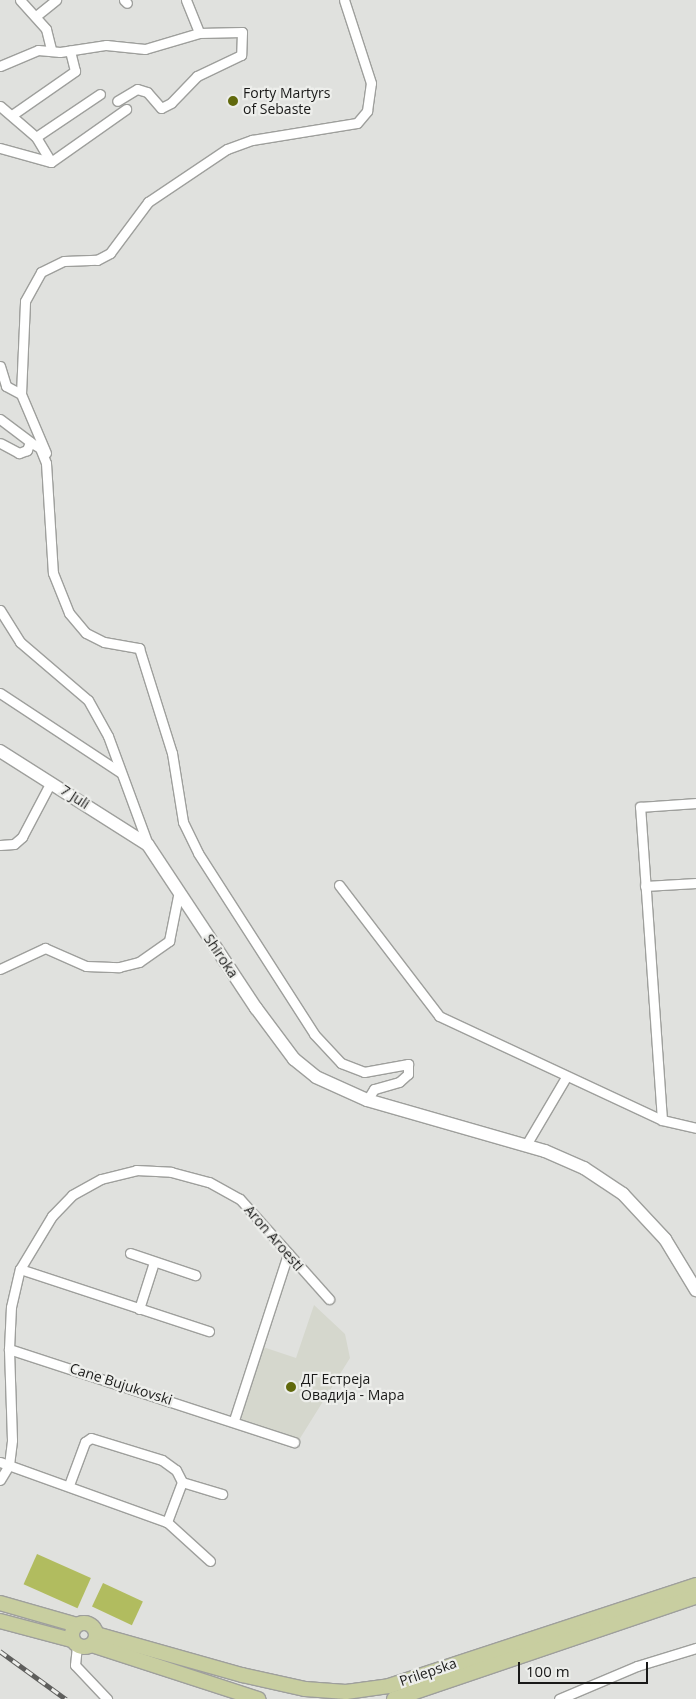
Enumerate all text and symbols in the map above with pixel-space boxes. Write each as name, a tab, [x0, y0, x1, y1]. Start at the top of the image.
place label: Forty Martyrs of Sebaste	[243, 85, 330, 118]
marker: Forty Martyrs of Sebaste	[227, 95, 239, 107]
street label: 7 Juli	[57, 781, 93, 813]
street label: Shiroka	[200, 931, 242, 981]
street label: Aron Aroesti	[241, 1202, 307, 1274]
street label: Cane Bujukovski	[68, 1360, 174, 1408]
place label: ДГ Естреја Овадија - Мара	[301, 1371, 404, 1404]
marker: ДГ Естреја Овадија - Мара	[285, 1381, 297, 1393]
scale bar	[521, 1652, 651, 1684]
street label: Prilepska	[397, 1654, 459, 1690]
text: 100 m	[526, 1661, 570, 1681]

